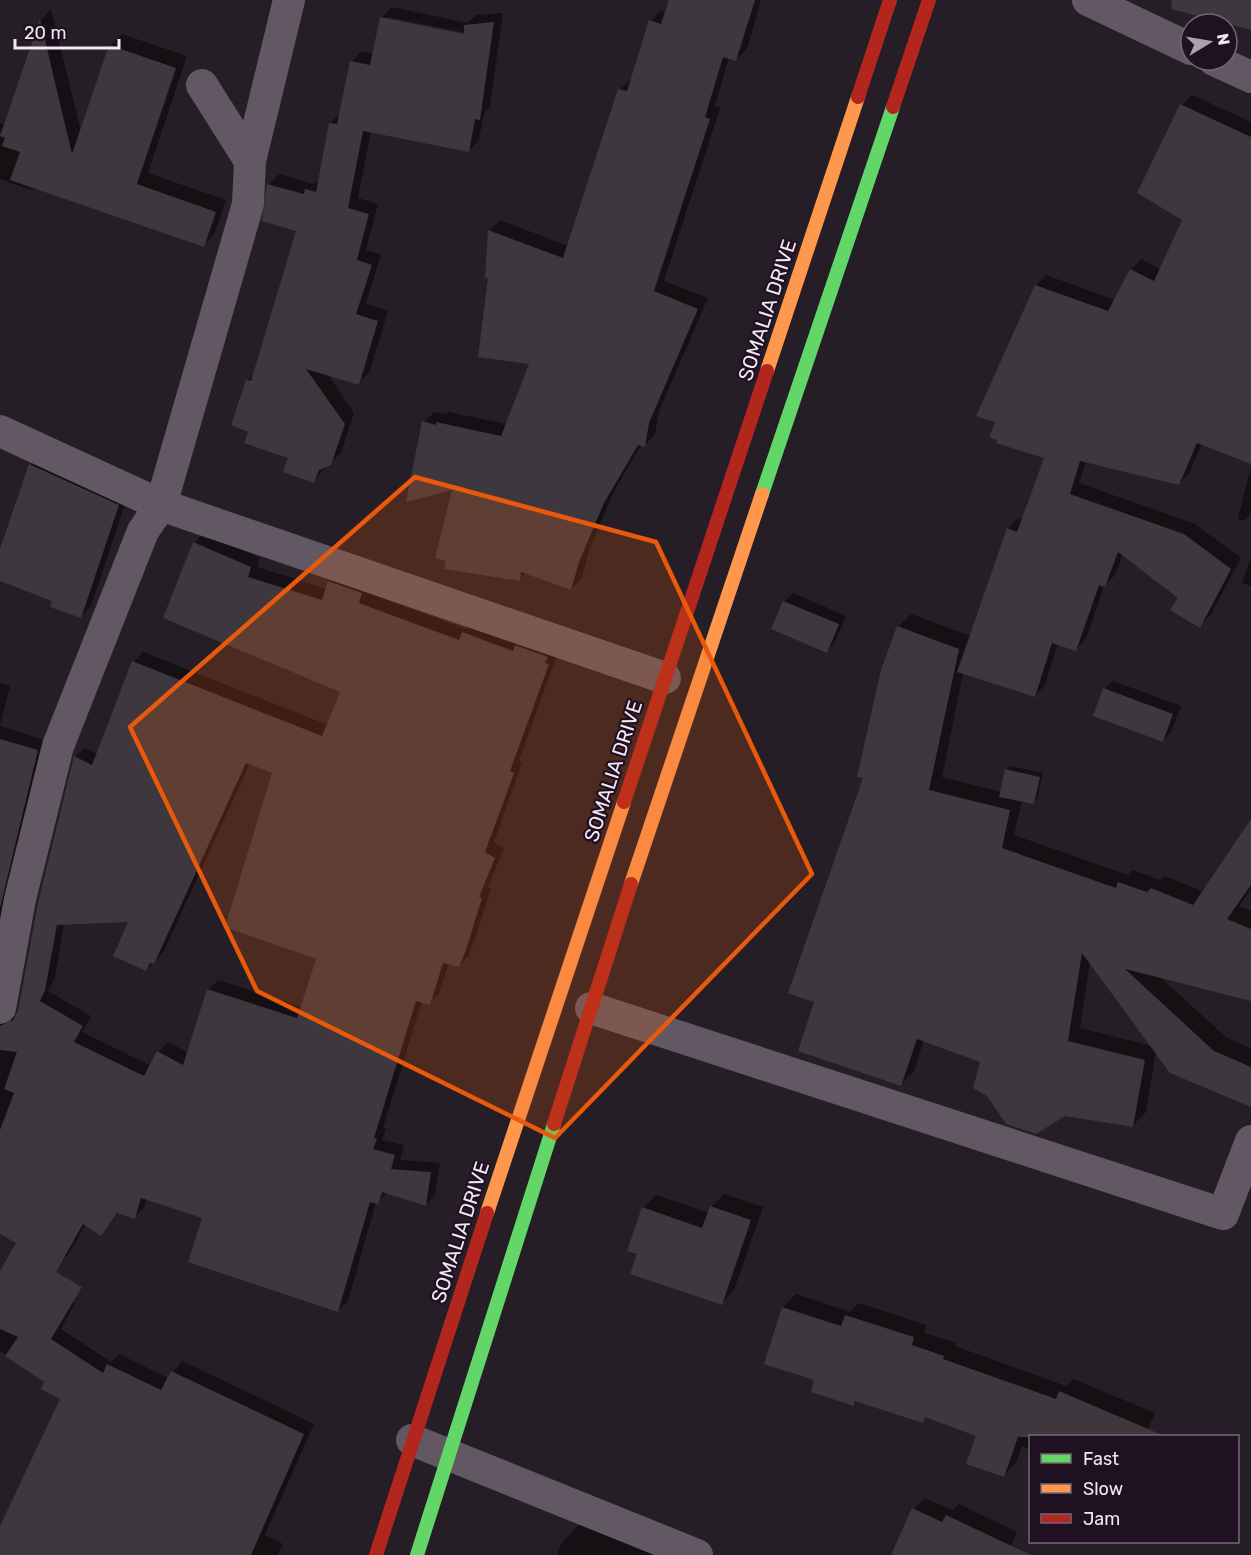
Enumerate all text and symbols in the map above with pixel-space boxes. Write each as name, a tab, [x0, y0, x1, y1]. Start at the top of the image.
scale bar	[15, 12, 118, 50]
north arrow	[1179, 12, 1239, 72]
text: 20 m	[24, 22, 66, 44]
text: N	[1213, 32, 1234, 47]
street label: SOMALIA DRIVE	[733, 236, 801, 384]
street label: SOMALIA DRIVE	[579, 697, 647, 845]
street label: SOMALIA DRIVE	[426, 1158, 494, 1306]
legend	[1029, 1435, 1239, 1543]
text: Fast	[1083, 1448, 1119, 1470]
text: Slow	[1083, 1478, 1123, 1500]
text: Jam	[1083, 1508, 1120, 1530]

